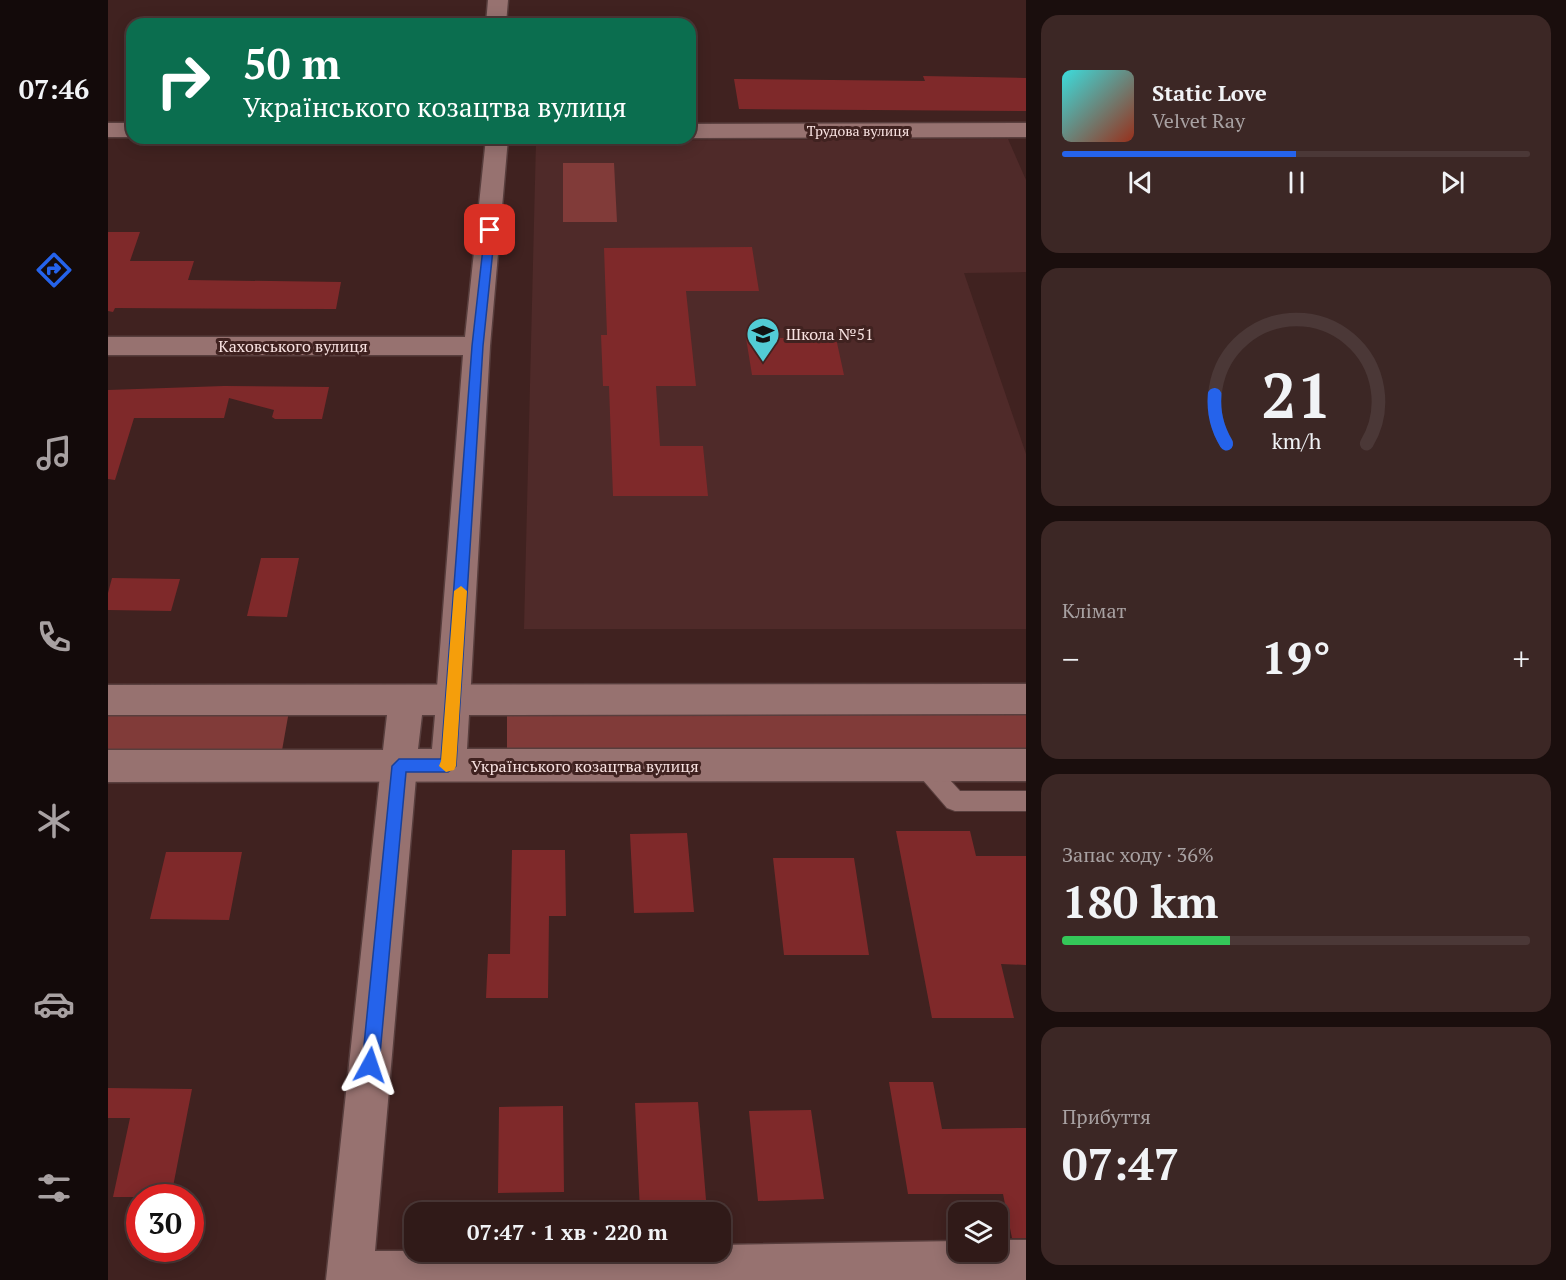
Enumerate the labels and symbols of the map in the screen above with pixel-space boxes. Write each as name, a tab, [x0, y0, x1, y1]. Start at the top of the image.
street label: Трудова вулиця	[807, 121, 909, 140]
pin	[464, 204, 515, 255]
school or university icon: Школа №51	[745, 316, 781, 363]
place label: Школа №51	[786, 323, 874, 345]
street label: Каховського вулиця	[218, 335, 368, 357]
street label: Українського козацтва вулиця	[471, 755, 699, 777]
position arrow	[338, 1033, 402, 1097]
speed limit sign: 30	[126, 1184, 204, 1262]

